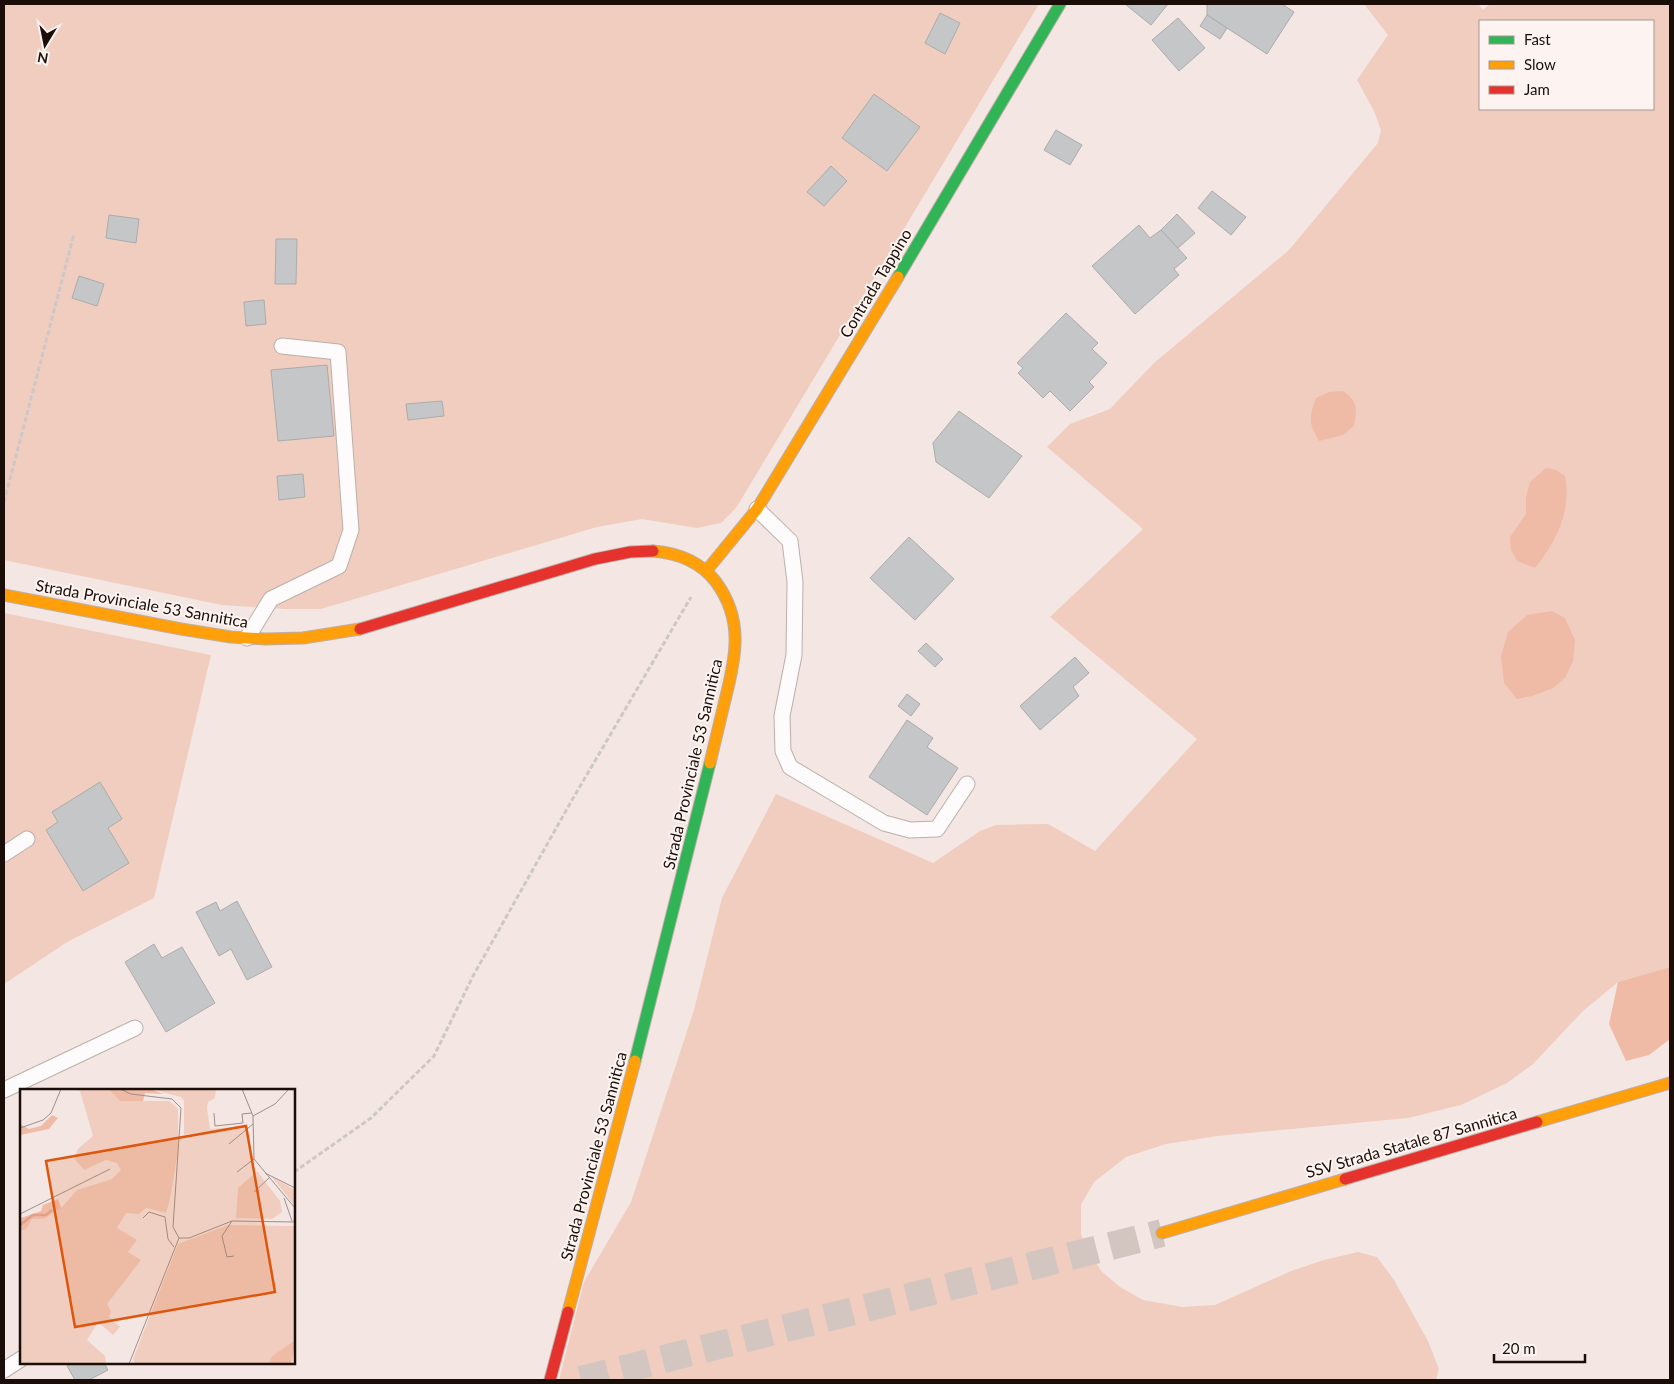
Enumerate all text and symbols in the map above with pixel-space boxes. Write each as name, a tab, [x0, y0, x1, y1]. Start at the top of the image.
north arrow	[20, 20, 70, 70]
legend	[1479, 20, 1654, 110]
text: Fast	[1524, 30, 1551, 48]
text: N	[36, 49, 49, 68]
text: Slow	[1524, 55, 1556, 73]
text: Jam	[1524, 80, 1550, 98]
street label: Contrada Tappino	[835, 225, 915, 341]
street label: Strada Provinciale 53 Sannitica	[34, 575, 250, 631]
street label: Strada Provinciale 53 Sannitica	[658, 657, 726, 871]
street label: Strada Provinciale 53 Sannitica	[556, 1049, 630, 1263]
inset map	[20, 1089, 295, 1364]
street label: SSV Strada Statale 87 Sannitica	[1303, 1103, 1519, 1181]
scale bar	[1494, 1332, 1585, 1364]
text: 20 m	[1502, 1339, 1536, 1357]

